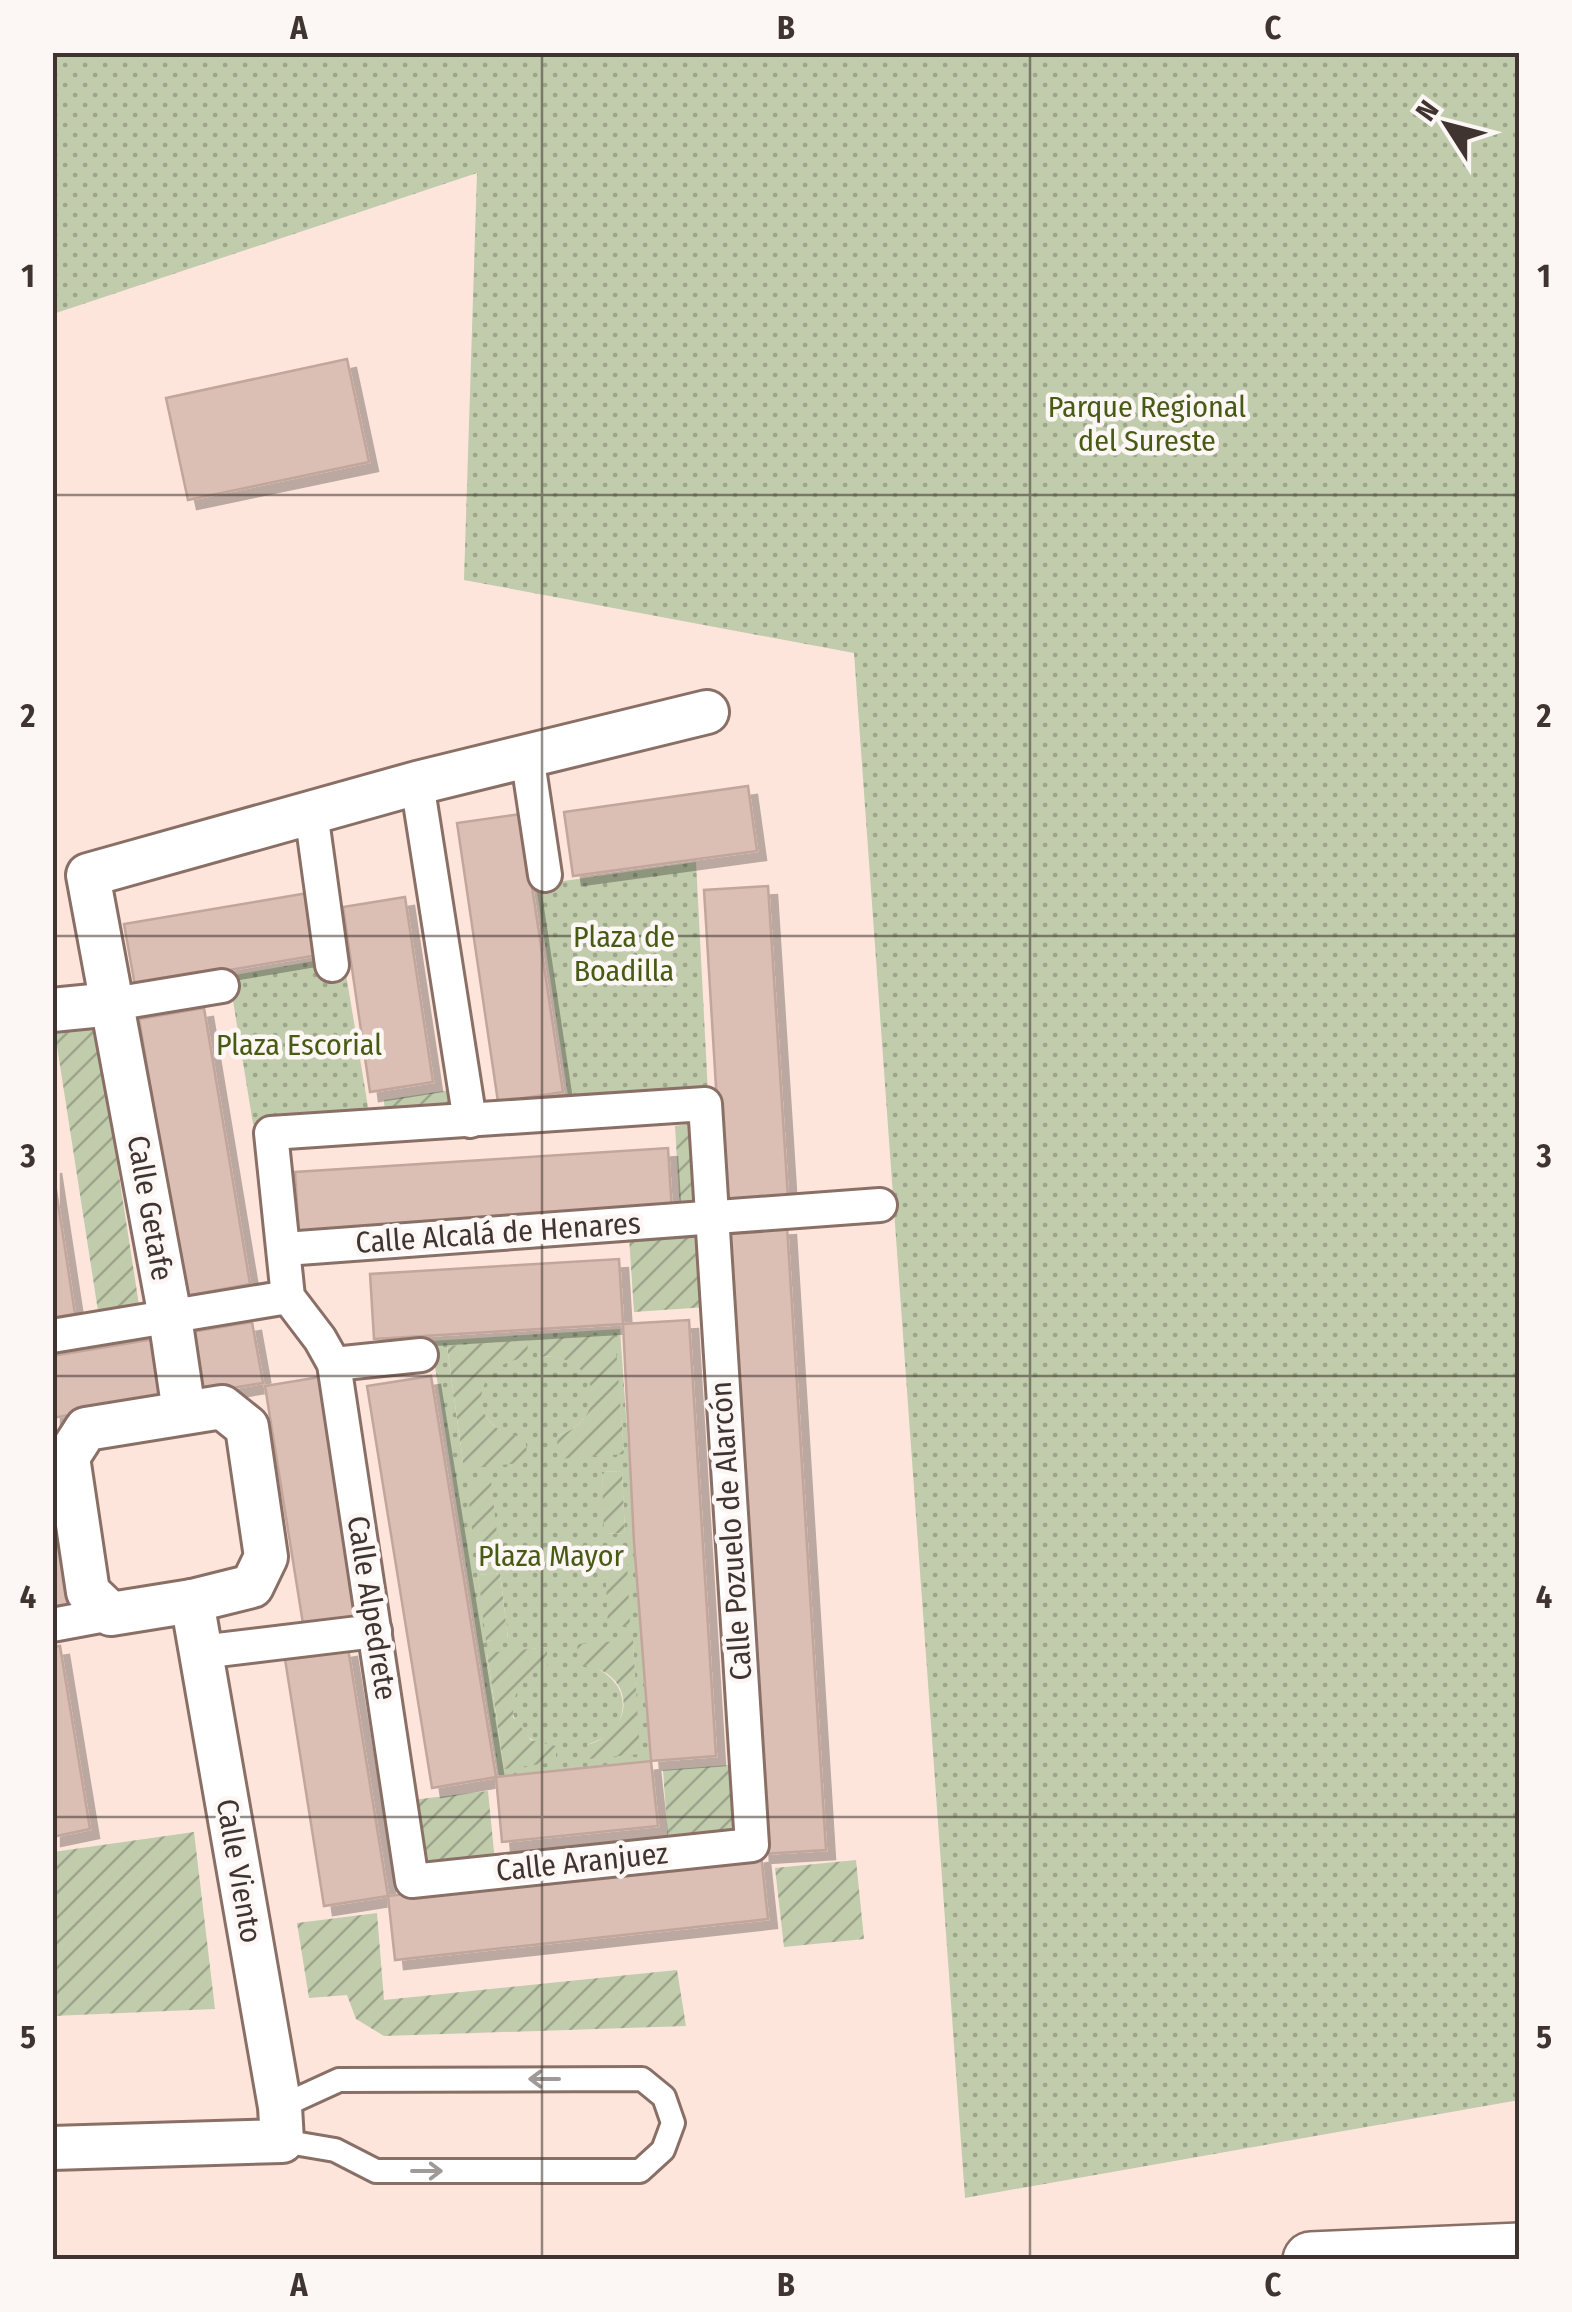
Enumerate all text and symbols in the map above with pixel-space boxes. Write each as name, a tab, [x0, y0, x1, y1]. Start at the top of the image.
text: A	[289, 9, 308, 47]
text: B	[777, 9, 795, 47]
text: C	[1265, 9, 1282, 47]
north arrow	[1397, 75, 1497, 175]
text: N	[1409, 94, 1445, 127]
text: 1	[21, 257, 35, 295]
text: 1	[1537, 257, 1551, 295]
park label: Parque Regional del Sureste	[1048, 389, 1246, 459]
text: 2	[20, 697, 36, 735]
text: 2	[1536, 697, 1552, 735]
park label: Plaza de Boadilla	[573, 919, 675, 989]
park label: Plaza Escorial	[216, 1027, 382, 1063]
street label: Calle Getafe	[120, 1133, 180, 1283]
text: 3	[19, 1137, 36, 1175]
text: 3	[1535, 1137, 1552, 1175]
street label: Calle Alcalá de Henares	[354, 1205, 642, 1261]
street label: Calle Pozuelo de Alarcón	[703, 1380, 759, 1682]
street label: Calle Alpedrete	[340, 1513, 404, 1703]
park label: Plaza Mayor	[478, 1538, 625, 1574]
text: 4	[20, 1578, 36, 1616]
text: 4	[1536, 1578, 1552, 1616]
street label: Calle Viento	[209, 1796, 269, 1946]
street label: Calle Aranjuez	[494, 1835, 670, 1889]
text: 5	[20, 2018, 36, 2056]
text: 5	[1536, 2018, 1552, 2056]
one-way arrow	[529, 2070, 562, 2088]
one-way arrow	[410, 2162, 443, 2180]
text: A	[289, 2266, 308, 2304]
text: B	[777, 2266, 795, 2304]
text: C	[1265, 2266, 1282, 2304]

